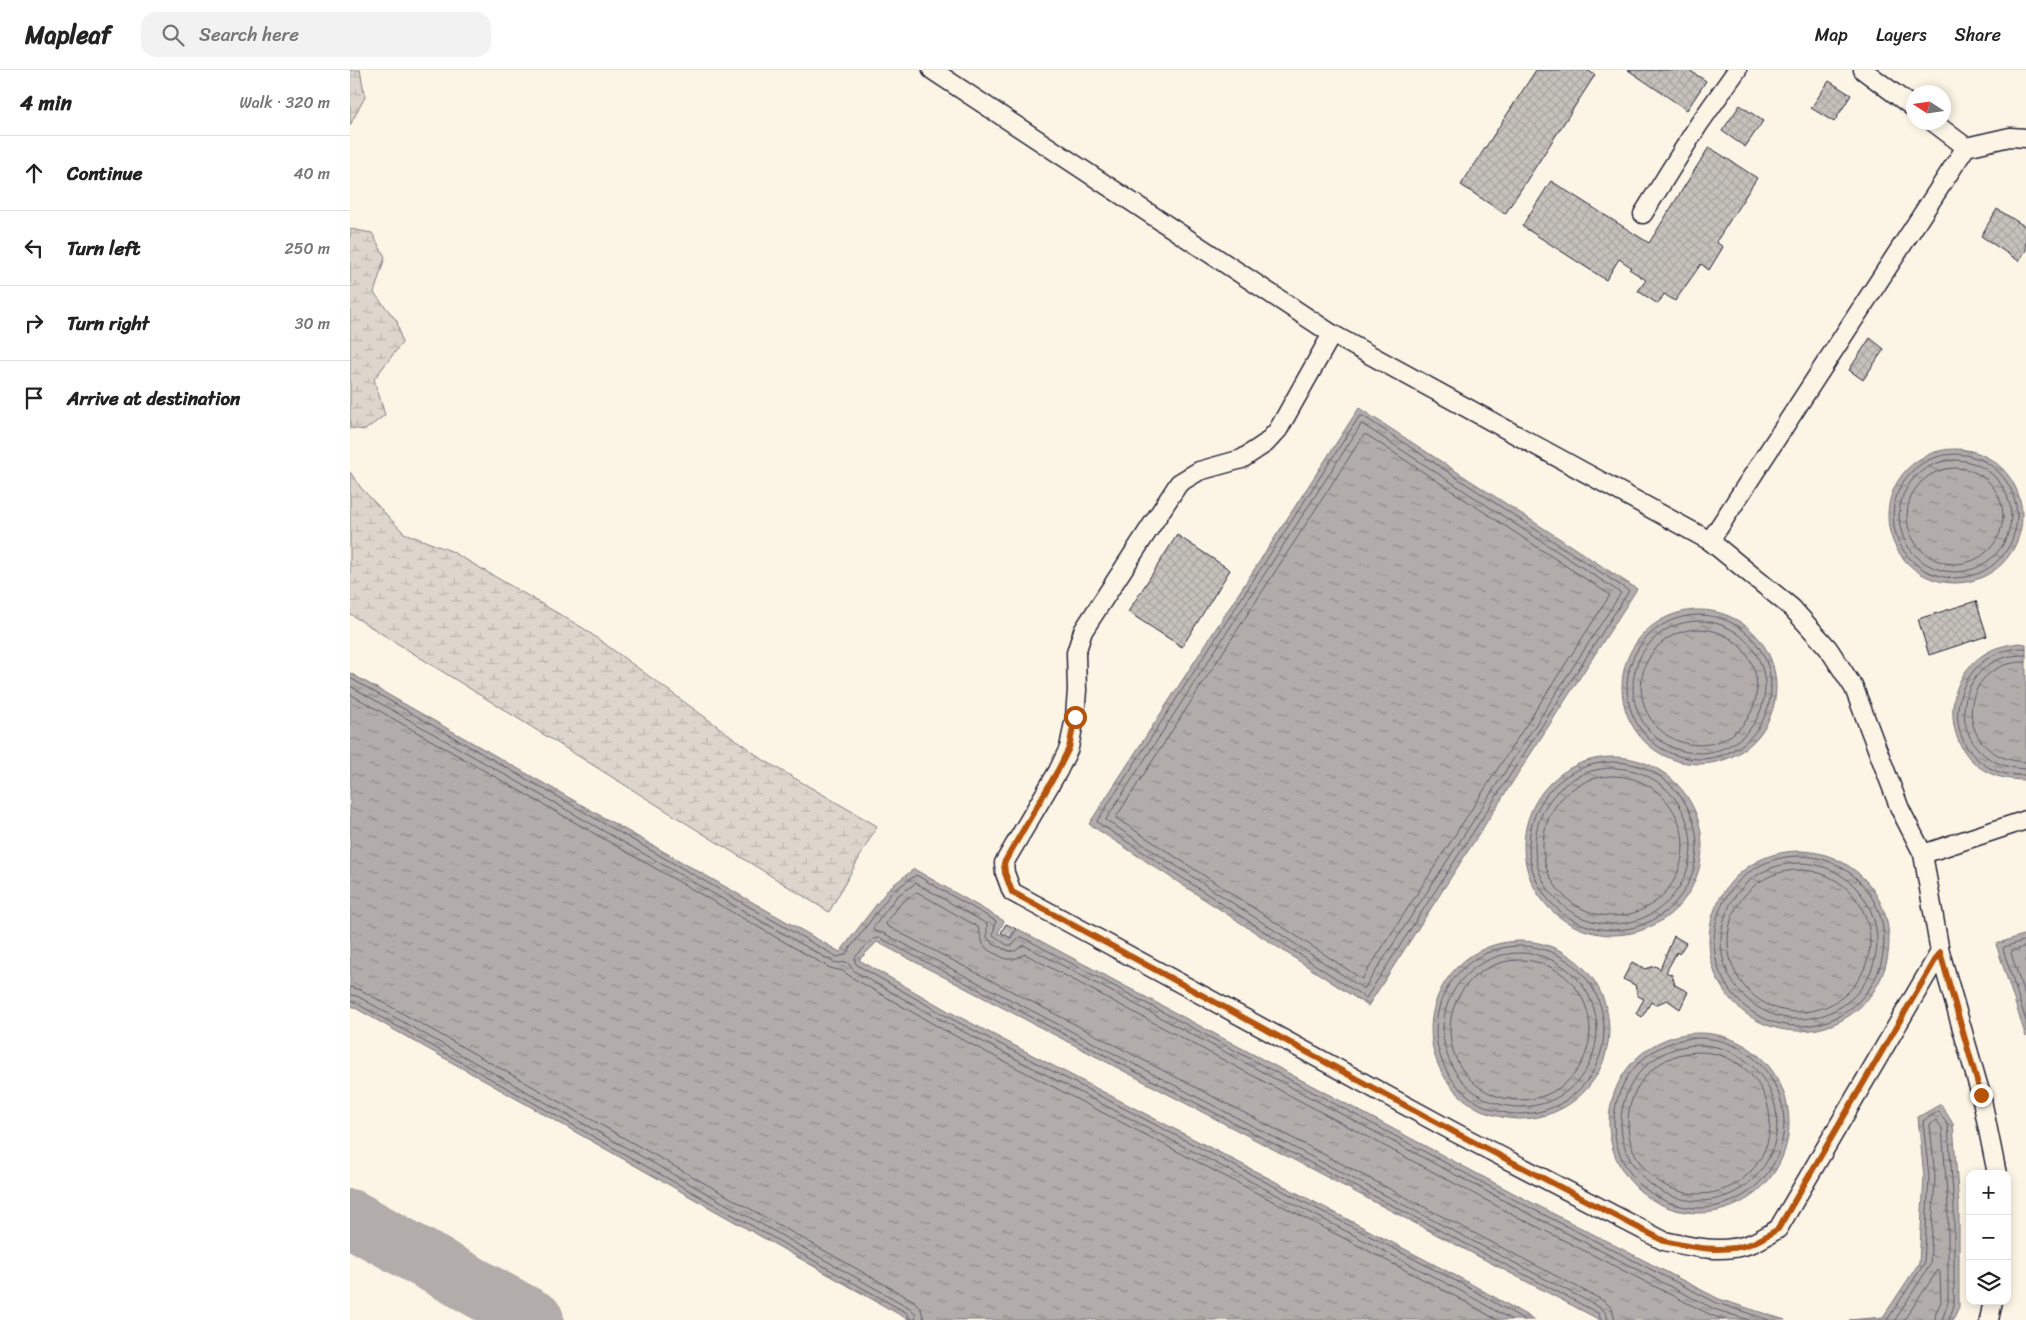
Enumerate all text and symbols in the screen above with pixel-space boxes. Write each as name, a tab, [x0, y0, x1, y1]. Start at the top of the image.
search box	[141, 12, 491, 57]
text: Mapleaf	[25, 14, 111, 56]
text: Search here	[199, 18, 299, 51]
text: Map	[1815, 19, 1848, 51]
text: Layers	[1876, 19, 1927, 51]
text: Share	[1955, 19, 2001, 51]
icon: search	[159, 21, 187, 49]
text: 4 min	[20, 84, 72, 122]
north arrow	[1906, 85, 1951, 130]
text: Walk · 320 m	[239, 88, 330, 117]
text: Continue	[67, 157, 143, 190]
icon: ahead	[20, 159, 48, 187]
text: 40 m	[293, 159, 330, 188]
text: Turn left	[67, 232, 140, 265]
icon: left	[20, 234, 48, 262]
text: 250 m	[284, 234, 330, 263]
text: Turn right	[67, 307, 149, 340]
icon: right	[20, 309, 48, 337]
text: 30 m	[295, 309, 330, 338]
text: Arrive at destination	[67, 382, 240, 415]
icon: arrive	[20, 384, 48, 412]
route start	[1064, 706, 1087, 729]
route end	[1970, 1084, 1993, 1107]
map controls	[1966, 1170, 2011, 1305]
button: +	[1966, 1170, 2011, 1215]
button: −	[1966, 1215, 2011, 1260]
button: layers	[1966, 1260, 2011, 1305]

